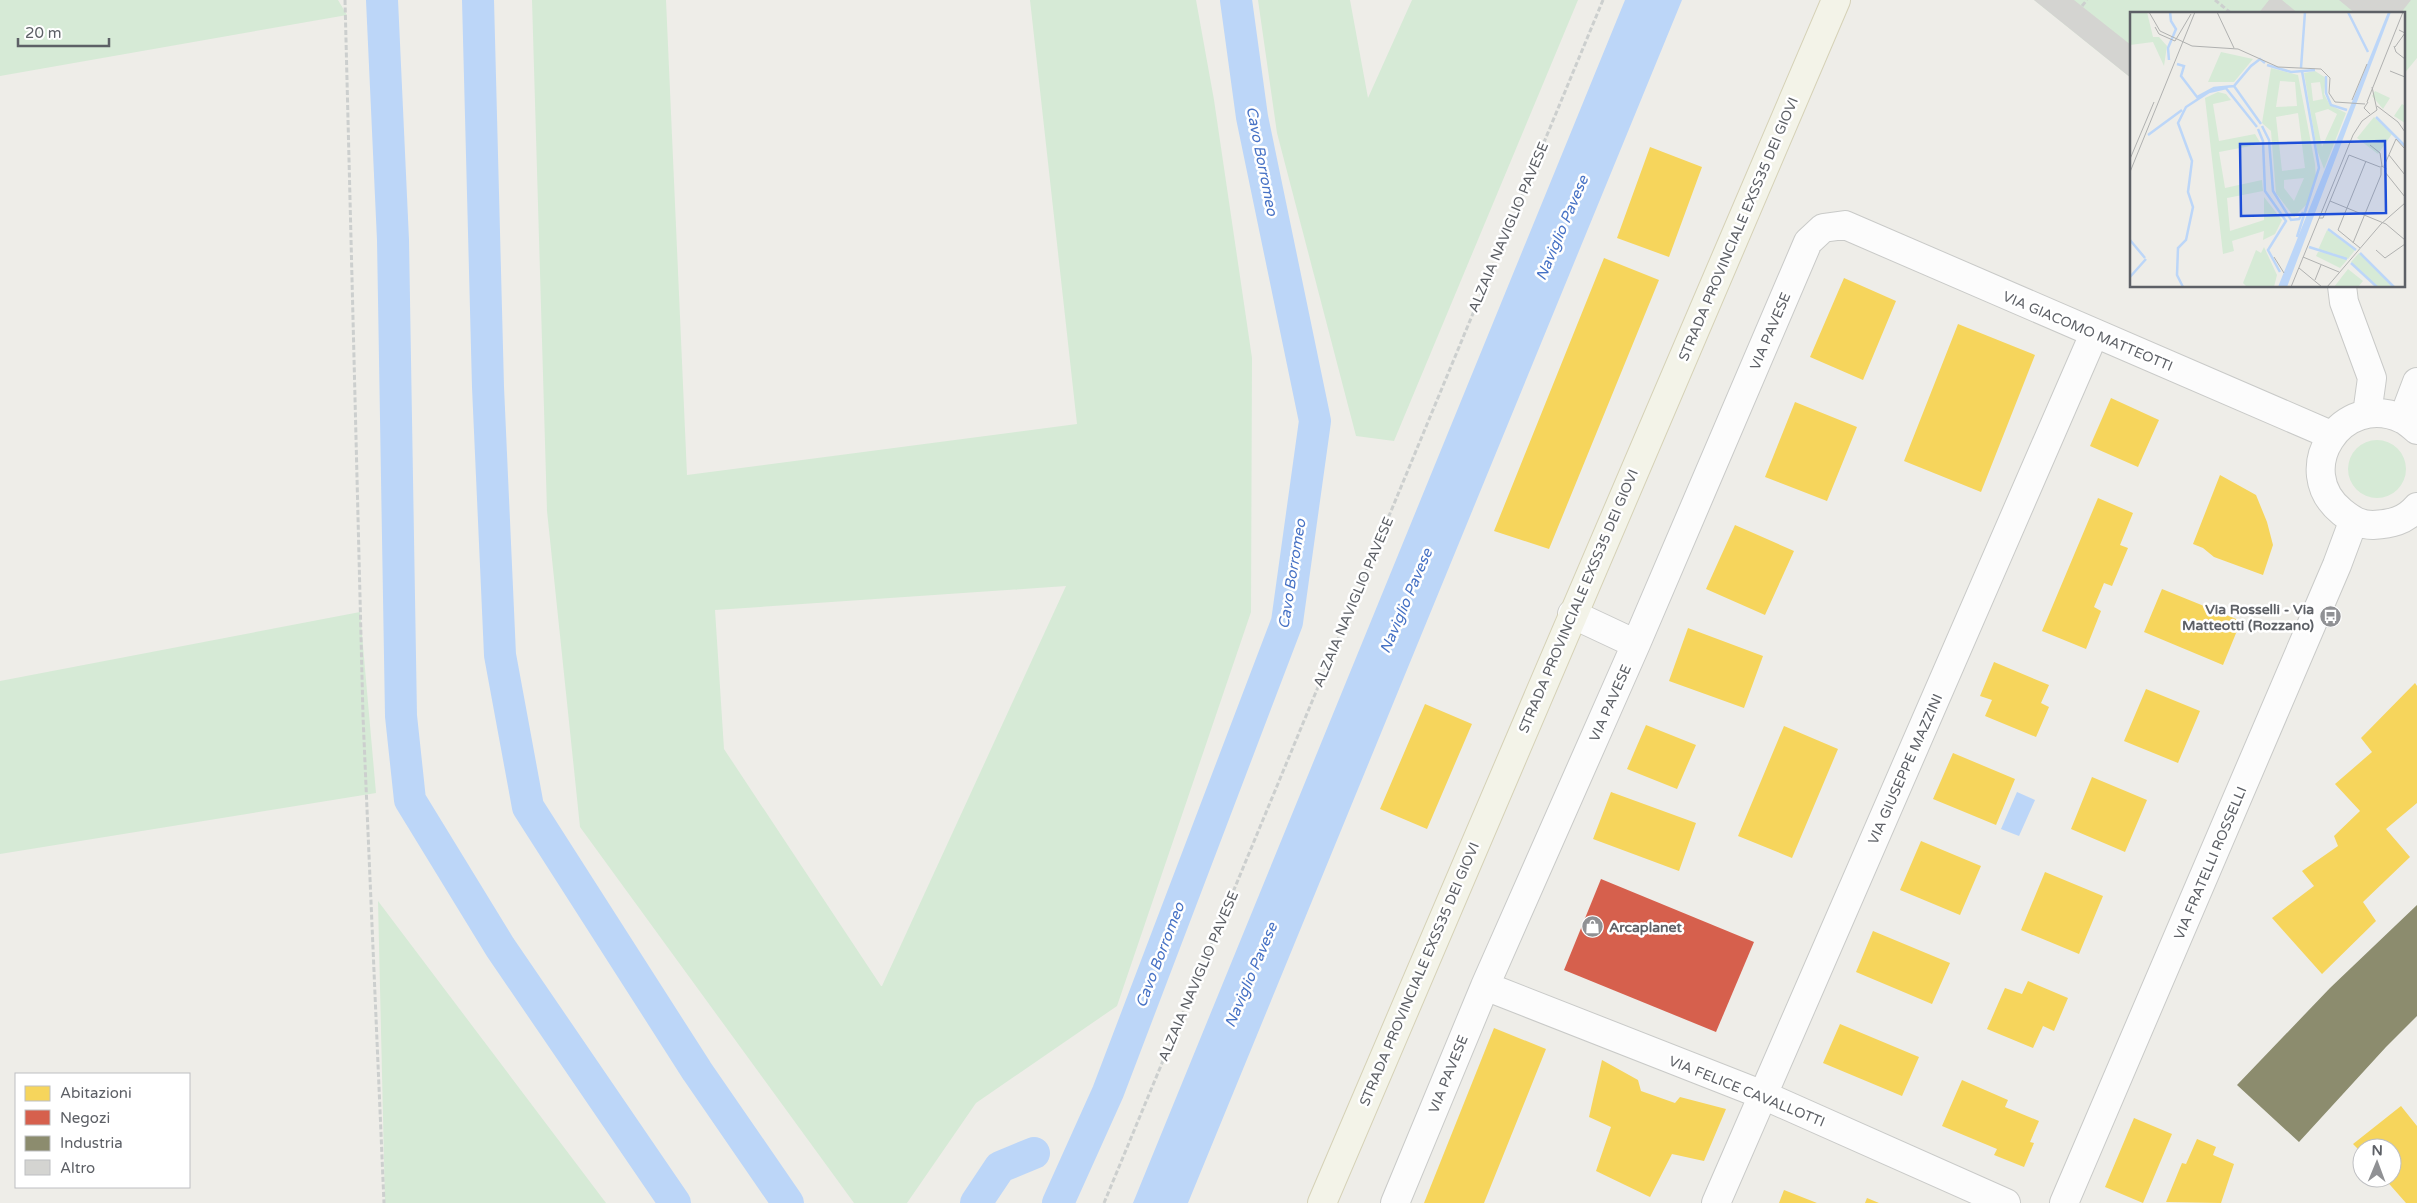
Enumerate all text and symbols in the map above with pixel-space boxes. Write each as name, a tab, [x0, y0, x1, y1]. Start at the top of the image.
inset map	[2130, 12, 2404, 288]
scale bar	[18, 15, 109, 47]
text: 20 m	[25, 24, 62, 42]
street label: STRADA PROVINCIALE EXSS35 DEI GIOVI	[1675, 95, 1802, 364]
water label: Cavo Borromeo	[1243, 105, 1282, 218]
street label: ALZAIA NAVIGLIO PAVESE	[1465, 139, 1552, 315]
water label: Naviglio Pavese	[1532, 172, 1593, 283]
street label: VIA GIACOMO MATTEOTTI	[2000, 288, 2175, 375]
street label: VIA PAVESE	[1746, 290, 1794, 373]
street label: STRADA PROVINCIALE EXSS35 DEI GIOVI	[1515, 467, 1642, 736]
street label: ALZAIA NAVIGLIO PAVESE	[1310, 514, 1397, 690]
water label: Cavo Borromeo	[1274, 517, 1310, 630]
water label: Naviglio Pavese	[1376, 545, 1437, 656]
place label: Via Rosselli - Via Matteotti (Rozzano)	[2182, 601, 2314, 634]
bus stop icon: Via Rosselli - Via Matteotti (Rozzano)	[2318, 605, 2342, 629]
street label: VIA PAVESE	[1586, 662, 1635, 744]
street label: VIA GIUSEPPE MAZZINI	[1865, 691, 1946, 847]
street label: VIA FRATELLI ROSSELLI	[2170, 784, 2250, 942]
street label: STRADA PROVINCIALE EXSS35 DEI GIOVI	[1356, 840, 1483, 1109]
street label: ALZAIA NAVIGLIO PAVESE	[1155, 888, 1242, 1064]
water label: Cavo Borromeo	[1132, 899, 1189, 1010]
shop icon: Arcaplanet	[1581, 915, 1605, 939]
water label: Naviglio Pavese	[1221, 919, 1282, 1030]
place label: Arcaplanet	[1609, 919, 1682, 936]
street label: VIA PAVESE	[1425, 1033, 1472, 1116]
street label: VIA FELICE CAVALLOTTI	[1666, 1052, 1827, 1131]
legend	[15, 1073, 190, 1188]
text: Abitazioni	[60, 1084, 132, 1102]
text: Negozi	[60, 1109, 110, 1127]
text: Industria	[60, 1134, 123, 1152]
north arrow	[2352, 1138, 2402, 1188]
text: N	[2371, 1142, 2383, 1159]
text: Altro	[60, 1159, 95, 1177]

